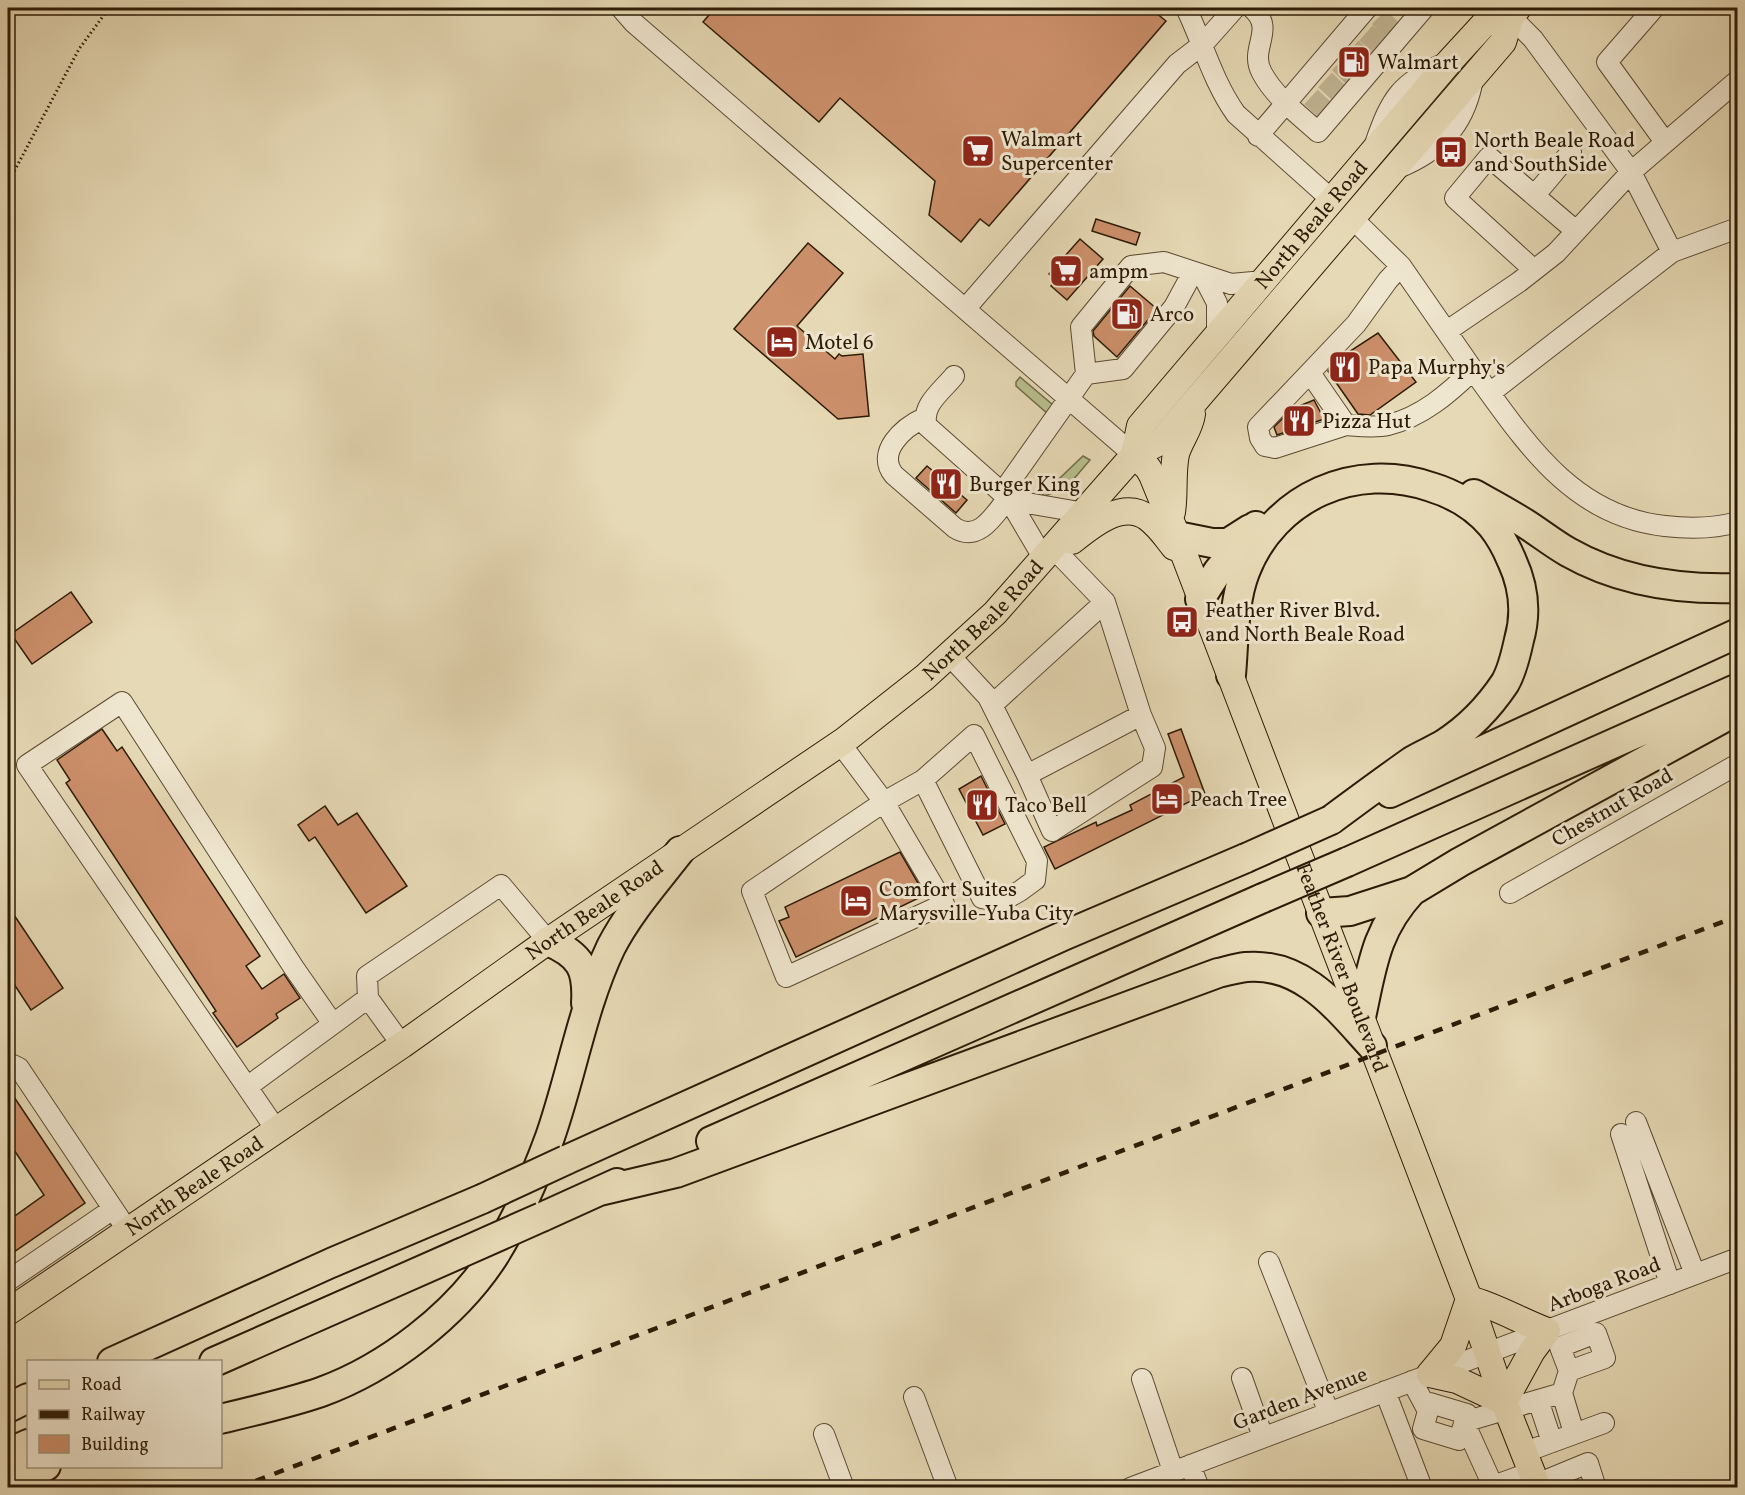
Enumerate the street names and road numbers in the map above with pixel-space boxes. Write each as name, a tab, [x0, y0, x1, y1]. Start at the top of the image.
street label: North Beale Road	[1249, 155, 1376, 296]
street label: North Beale Road	[917, 554, 1051, 688]
street label: Chestnut Road	[1547, 762, 1679, 855]
street label: North Beale Road	[520, 854, 670, 968]
street label: Feather River Boulevard	[1287, 859, 1394, 1077]
street label: North Beale Road	[120, 1130, 270, 1244]
street label: Arboga Road	[1544, 1251, 1665, 1320]
street label: Garden Avenue	[1229, 1360, 1372, 1438]

